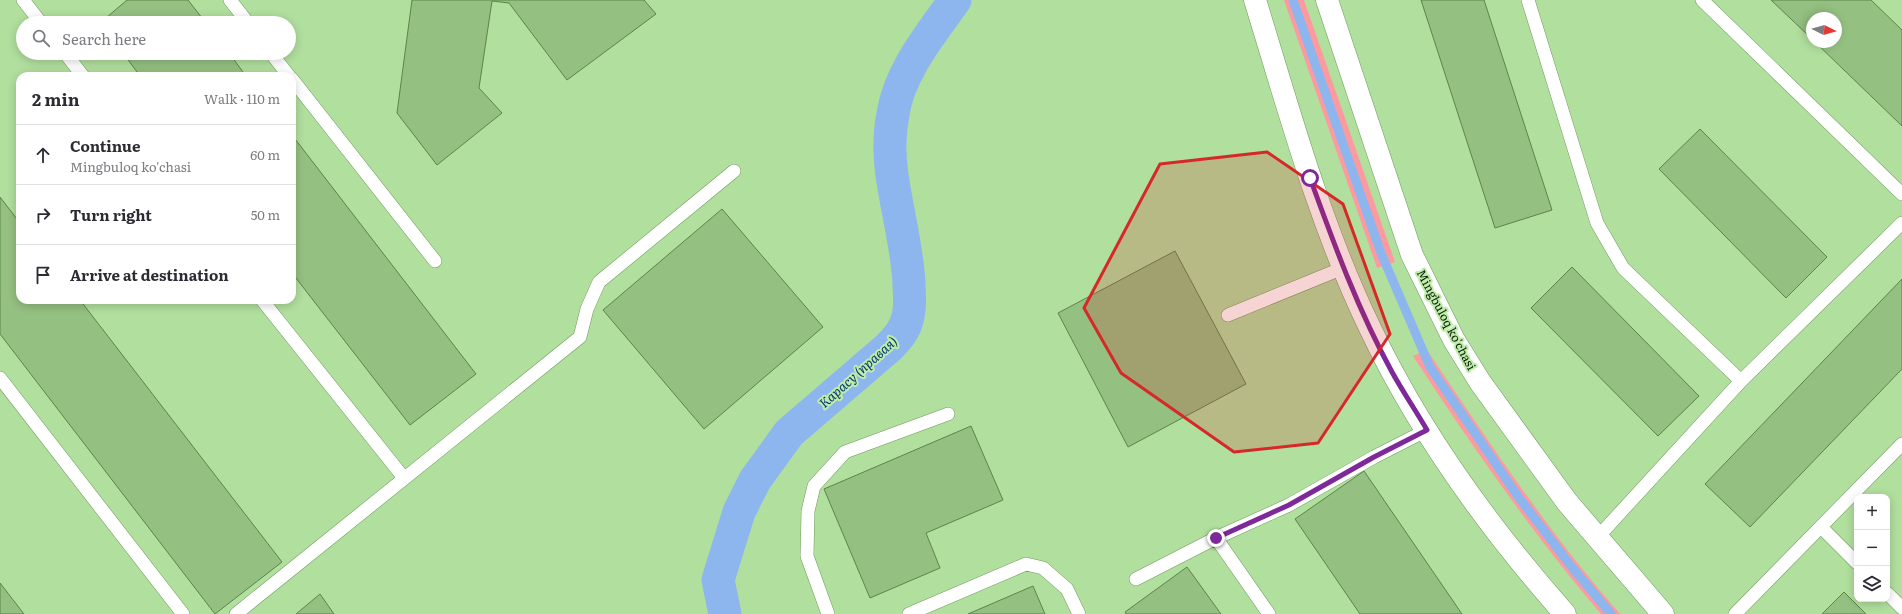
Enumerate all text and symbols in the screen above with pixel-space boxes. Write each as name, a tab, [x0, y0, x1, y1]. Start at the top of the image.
north arrow	[1806, 12, 1842, 48]
search box	[16, 16, 296, 60]
icon: search	[30, 27, 52, 49]
text: Search here	[62, 27, 146, 50]
text: 2 min	[32, 86, 80, 111]
text: Walk · 110 m	[204, 89, 280, 108]
text: Continue	[70, 134, 140, 157]
icon: ahead	[32, 144, 54, 166]
text: 60 m	[250, 145, 280, 164]
text: Mingbuloq ko'chasi	[70, 157, 191, 176]
route start	[1301, 169, 1319, 187]
text: Turn right	[70, 203, 152, 226]
icon: right	[32, 204, 54, 226]
text: 50 m	[251, 205, 280, 224]
text: Arrive at destination	[70, 263, 229, 286]
icon: arrive	[32, 264, 54, 286]
street label: Mingbuloq ko'chasi	[1413, 266, 1481, 373]
water label: Карасу (правая)	[815, 331, 901, 412]
map controls	[1854, 494, 1890, 602]
button: +	[1854, 494, 1890, 530]
route end	[1207, 529, 1225, 547]
button: −	[1854, 530, 1890, 566]
button: layers	[1854, 566, 1890, 602]

